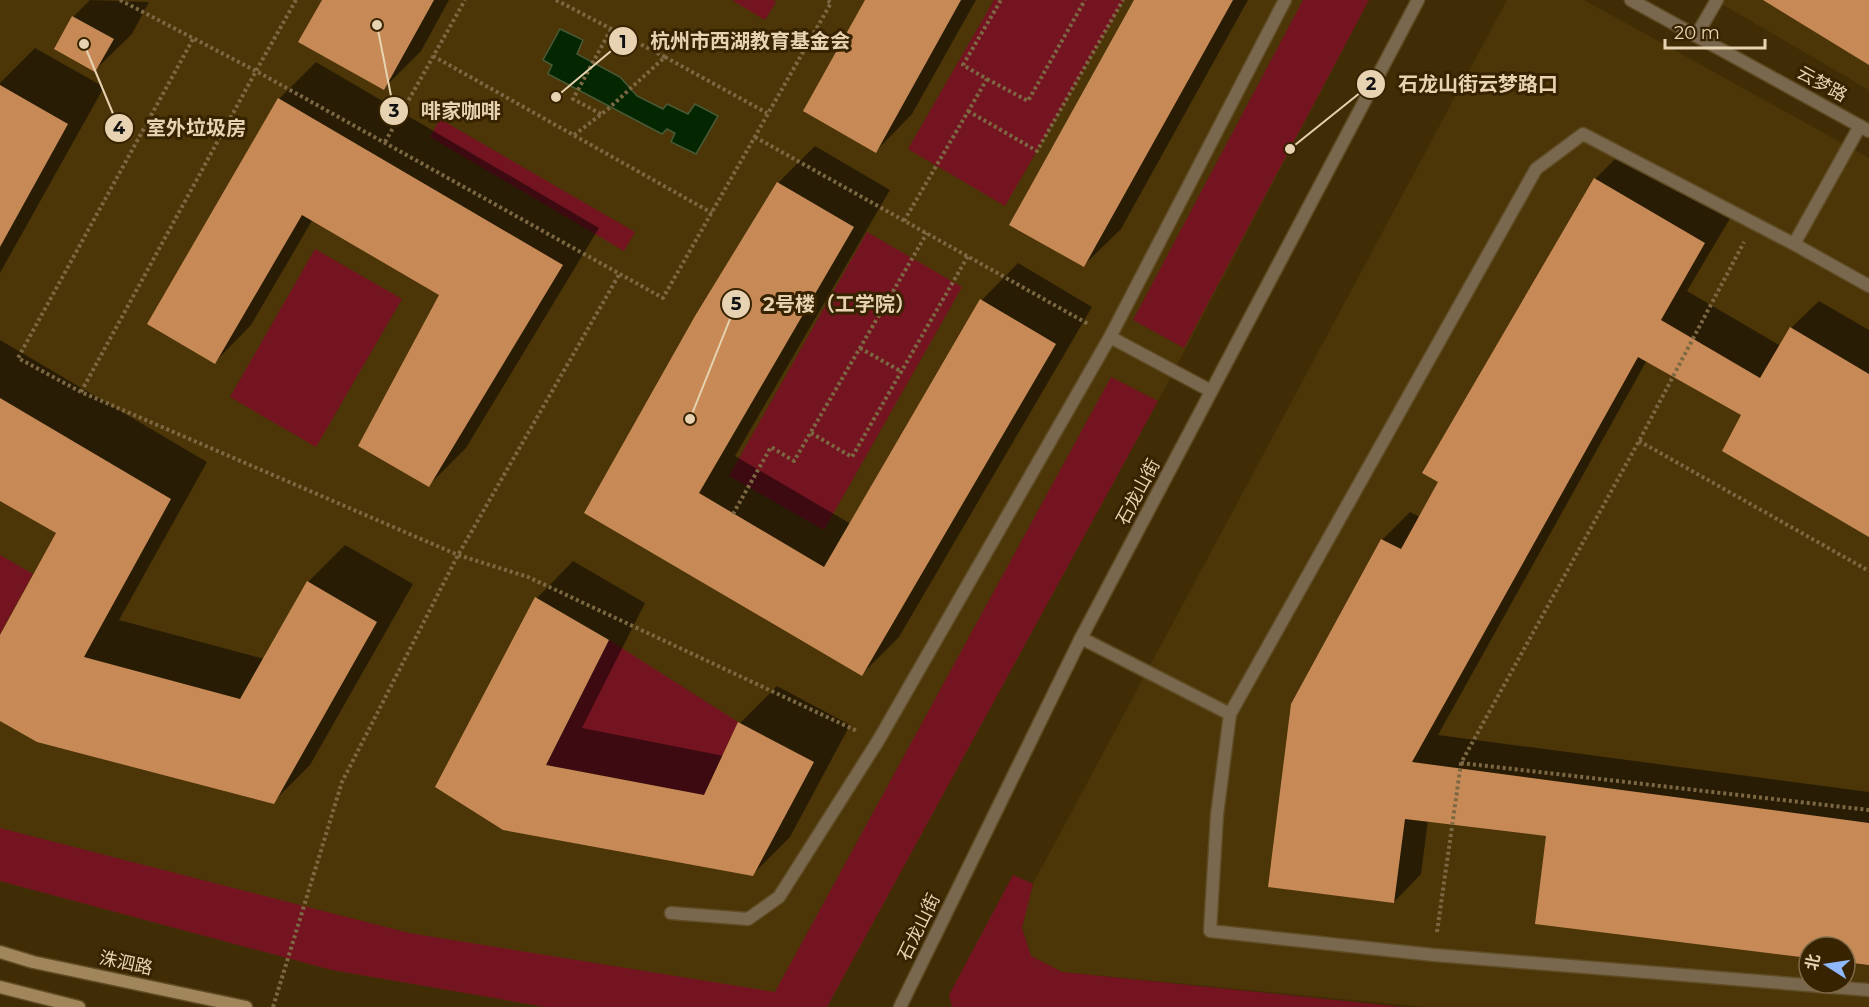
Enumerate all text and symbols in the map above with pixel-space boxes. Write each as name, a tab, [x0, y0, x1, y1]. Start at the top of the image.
scale bar	[1665, 12, 1766, 50]
callout: 杭州市西湖教育基金会	[608, 22, 862, 60]
text: 20 m	[1674, 22, 1720, 44]
text: 杭州市西湖教育基金会	[650, 29, 850, 53]
text: 1	[619, 31, 627, 53]
street label: 云梦路	[1793, 61, 1851, 107]
callout: 石龙山街云梦路口	[1356, 65, 1570, 103]
text: 石龙山街云梦路口	[1398, 72, 1558, 96]
text: 2	[1366, 73, 1377, 95]
callout: 啡家咖啡	[379, 92, 513, 130]
text: 啡家咖啡	[421, 99, 501, 123]
text: 3	[388, 100, 400, 122]
callout: 室外垃圾房	[104, 109, 258, 147]
text: 室外垃圾房	[146, 116, 246, 140]
text: 4	[113, 117, 126, 139]
callout: 2号楼（工学院）	[721, 285, 927, 323]
text: 2号楼（工学院）	[763, 292, 915, 316]
text: 5	[731, 293, 742, 315]
street label: 石龙山街	[1111, 455, 1165, 529]
street label: 石龙山街	[893, 890, 945, 964]
north arrow	[1797, 935, 1857, 995]
street label: 洙泗路	[97, 947, 155, 979]
text: 北	[1802, 952, 1824, 972]

